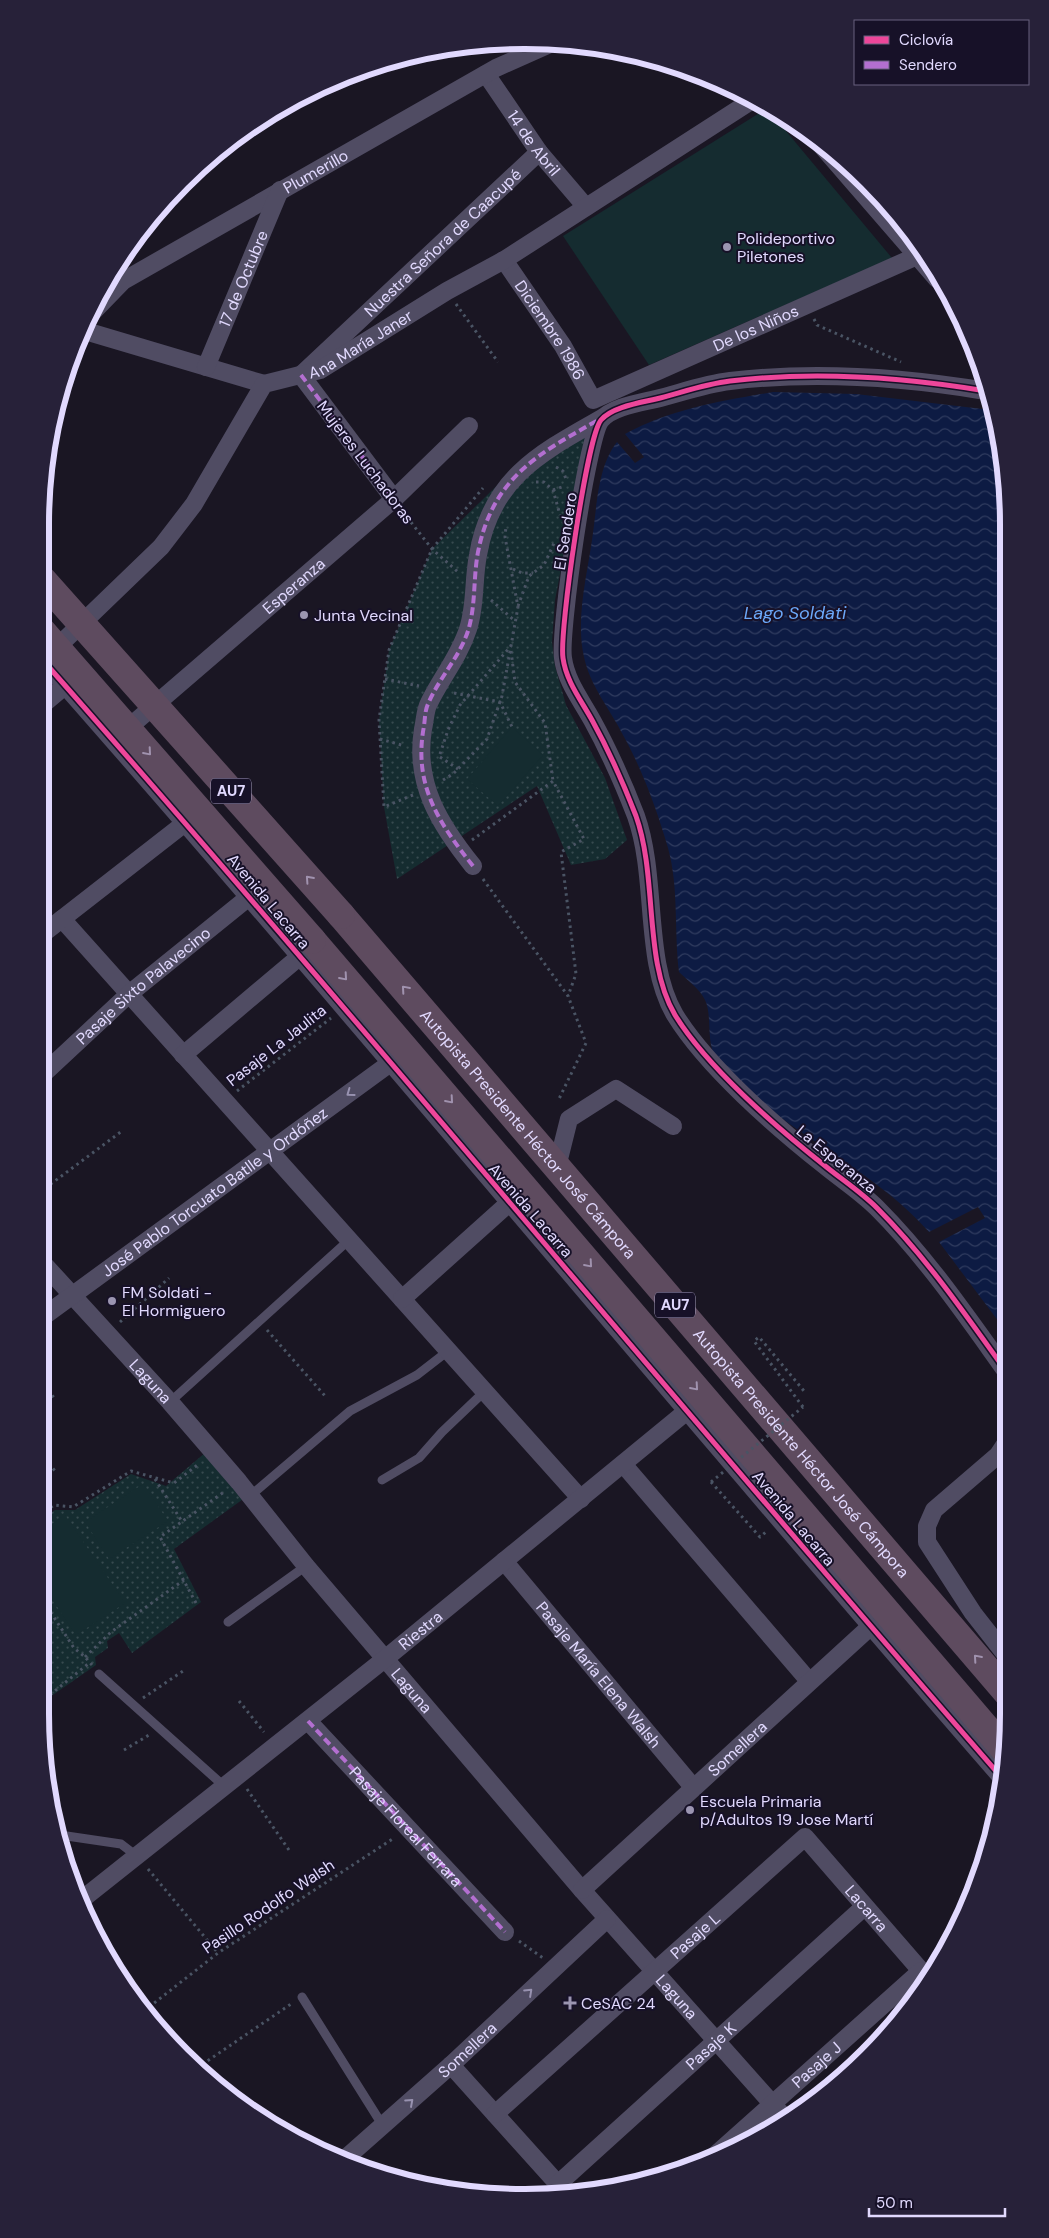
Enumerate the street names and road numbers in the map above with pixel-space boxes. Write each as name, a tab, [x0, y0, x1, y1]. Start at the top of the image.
street label: 14 de Abril	[503, 106, 565, 180]
street label: Plumerillo	[279, 145, 352, 198]
street label: Nuestra Señora de Caacupé	[360, 164, 526, 321]
street label: 17 de Octubre	[214, 227, 273, 330]
street label: Diciembre 1986	[510, 276, 590, 384]
street label: De los Niños	[710, 300, 802, 356]
street label: Ana María Janer	[306, 305, 417, 383]
street label: Mujeres Luchadoras	[312, 396, 419, 528]
street label: El Sendero	[549, 491, 582, 572]
street label: Esperanza	[258, 553, 330, 619]
road number: AU7	[211, 778, 251, 804]
street label: Avenida Lacarra	[222, 849, 315, 953]
street label: Pasaje Sixto Palavecino	[72, 922, 215, 1049]
street label: Pasaje La Jaulita	[222, 1000, 331, 1091]
street label: Autopista Presidente Héctor José Cámpora	[415, 1005, 641, 1263]
street label: José Pablo Torcuato Batlle y Ordóñez	[98, 1103, 332, 1281]
street label: La Esperanza	[792, 1121, 881, 1198]
street label: Avenida Lacarra	[484, 1159, 577, 1262]
road number: AU7	[655, 1292, 695, 1318]
street label: Autopista Presidente Héctor José Cámpora	[688, 1324, 914, 1582]
street label: Laguna	[125, 1355, 176, 1408]
street label: Avenida Lacarra	[747, 1466, 840, 1570]
street label: Pasaje María Elena Walsh	[531, 1597, 666, 1752]
street label: Riestra	[394, 1606, 447, 1655]
street label: Laguna	[386, 1664, 437, 1718]
street label: Somellera	[703, 1716, 771, 1781]
street label: Pasaje Floreal Ferrara	[345, 1762, 467, 1891]
street label: Pasillo Rodolfo Walsh	[198, 1854, 338, 1958]
street label: Lacarra	[840, 1881, 893, 1936]
street label: Pasaje L	[666, 1908, 725, 1964]
street label: Laguna	[651, 1970, 702, 2024]
street label: Somellera	[434, 2018, 501, 2083]
street label: Pasaje K	[681, 2018, 741, 2074]
street label: Pasaje J	[787, 2037, 846, 2093]

